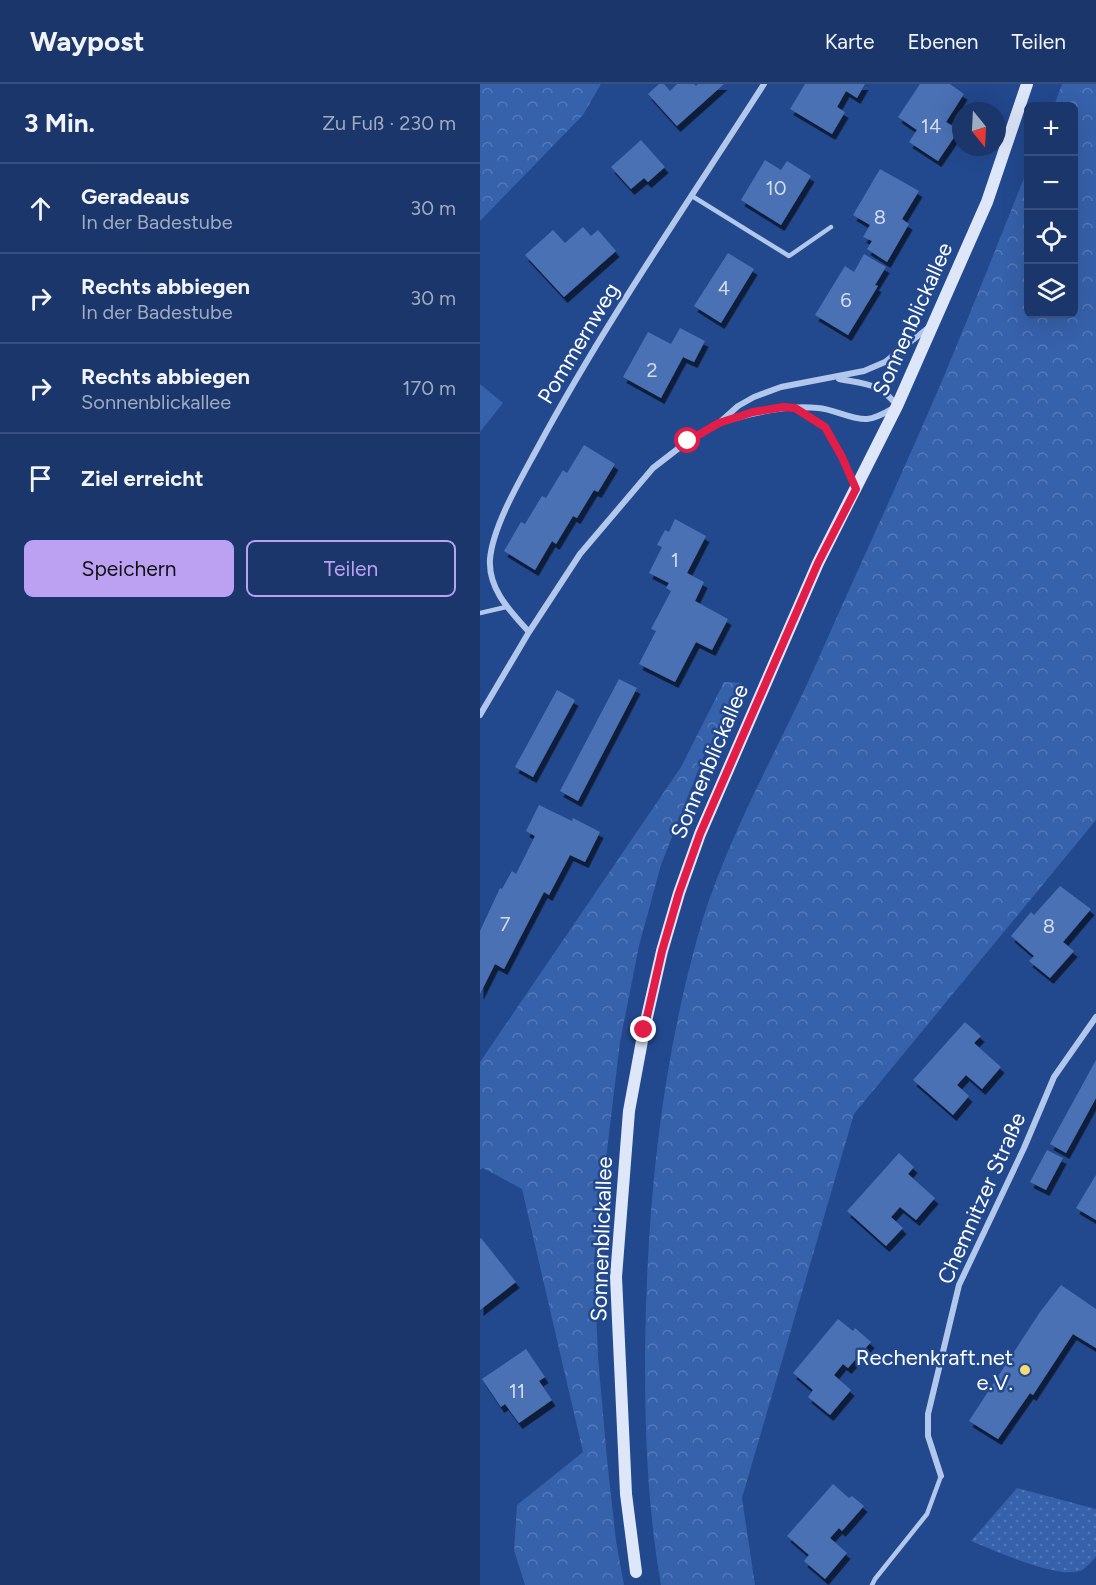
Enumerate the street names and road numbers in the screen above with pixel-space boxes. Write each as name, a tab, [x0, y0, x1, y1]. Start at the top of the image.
street label: Sonnenblickallee	[867, 238, 958, 400]
street label: Pommernweg	[532, 278, 625, 409]
street label: Sonnenblickallee	[665, 680, 754, 843]
street label: Chemnitzer Straße	[931, 1108, 1031, 1288]
street label: Sonnenblickallee	[585, 1156, 618, 1322]

